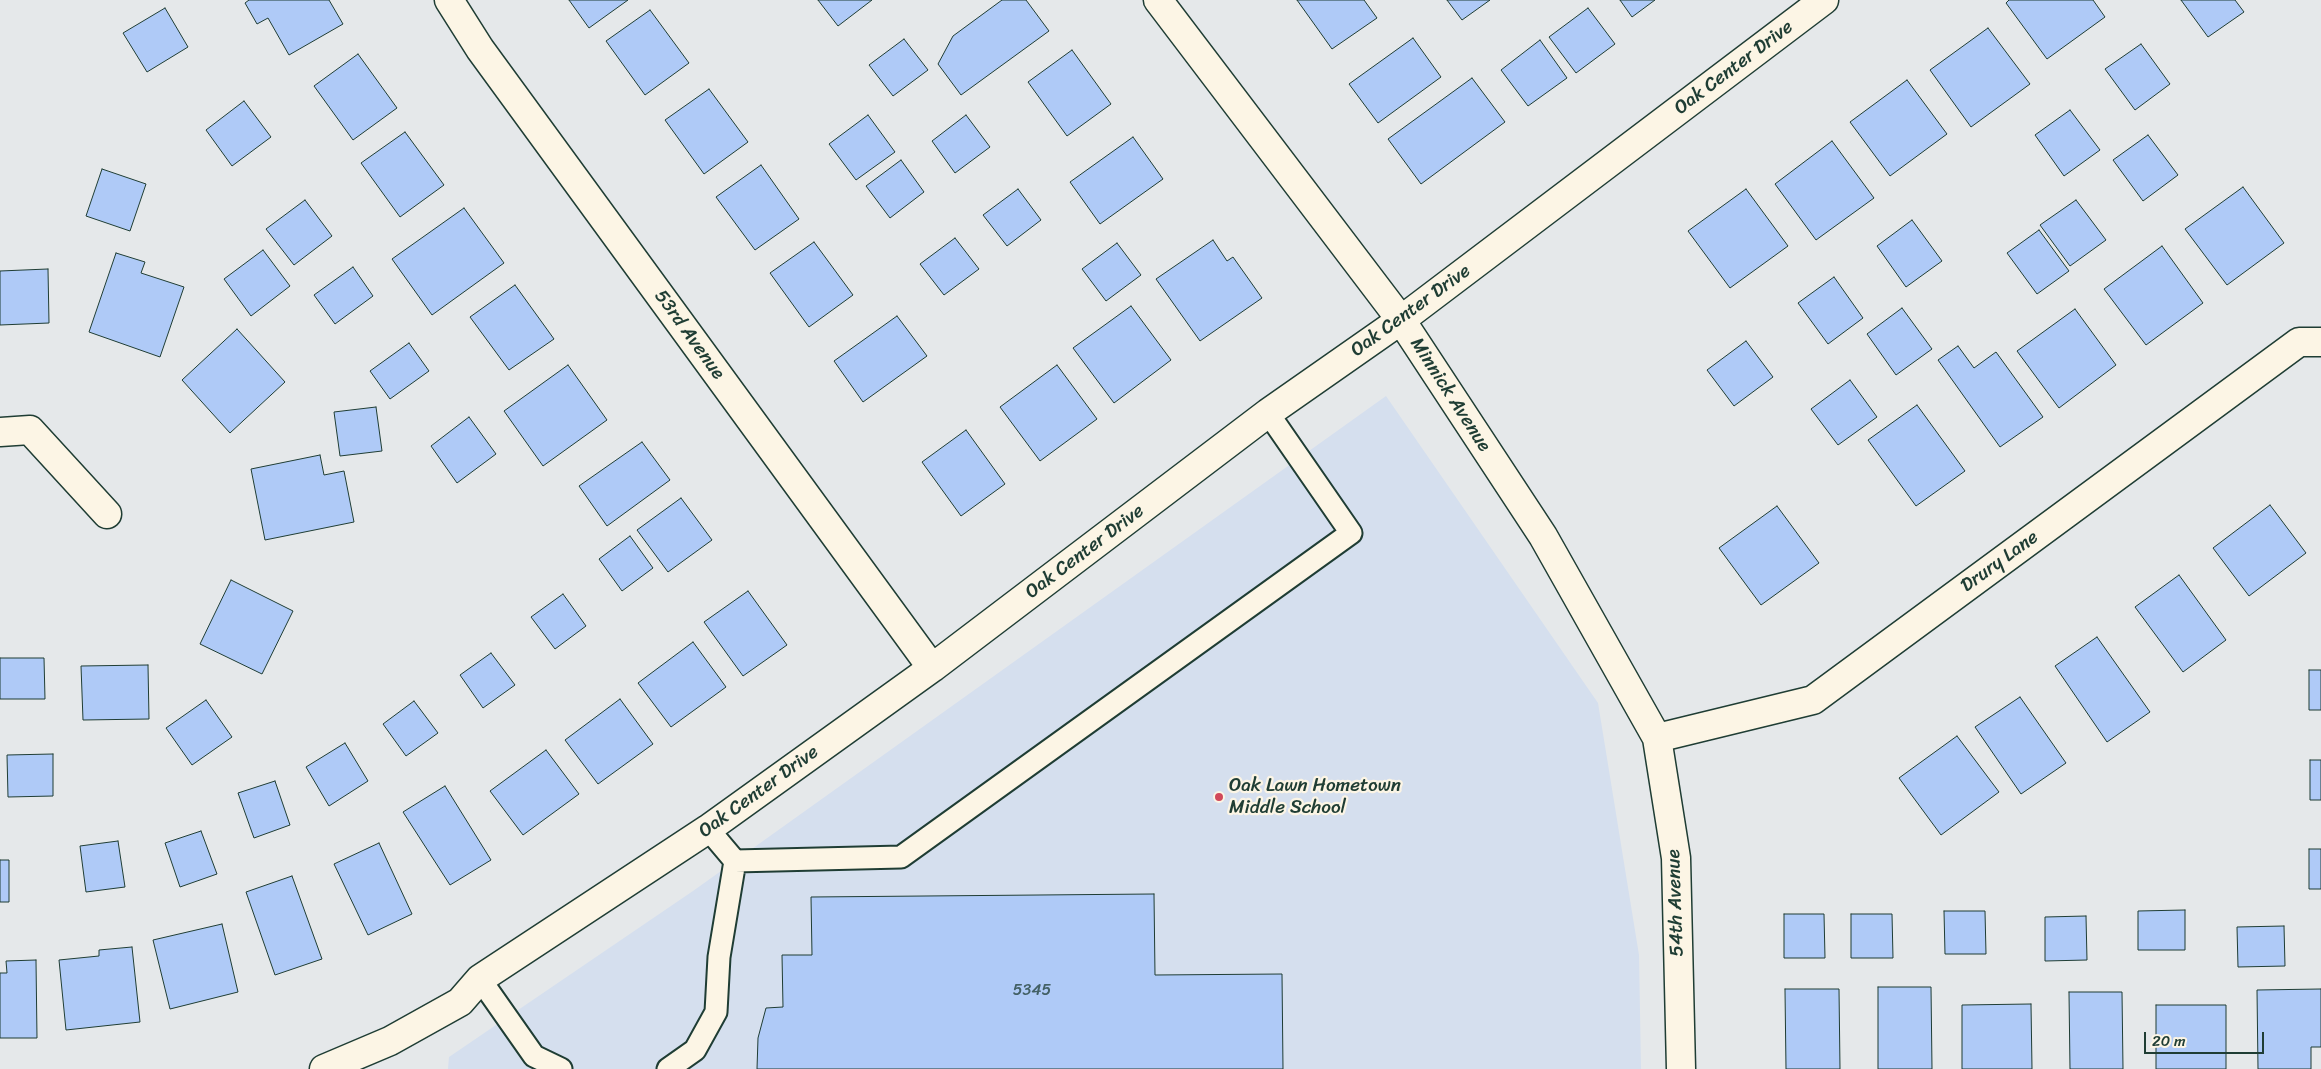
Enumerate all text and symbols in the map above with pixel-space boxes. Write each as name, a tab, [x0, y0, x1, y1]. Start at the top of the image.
street label: Oak Center Drive	[1670, 16, 1798, 120]
street label: Oak Center Drive	[1347, 260, 1475, 362]
street label: 53rd Avenue	[649, 286, 729, 384]
street label: Minnick Avenue	[1405, 334, 1495, 456]
street label: Oak Center Drive	[1021, 500, 1149, 604]
street label: Drury Lane	[1957, 526, 2043, 598]
street label: Oak Center Drive	[695, 741, 823, 843]
place label: Oak Lawn Hometown Middle School	[1229, 775, 1401, 819]
marker: Oak Lawn Hometown Middle School	[1213, 791, 1225, 803]
street label: 54th Avenue	[1663, 849, 1689, 957]
house number: 5345	[1013, 981, 1051, 1001]
scale bar	[2146, 1022, 2266, 1054]
text: 20 m	[2152, 1028, 2186, 1054]

